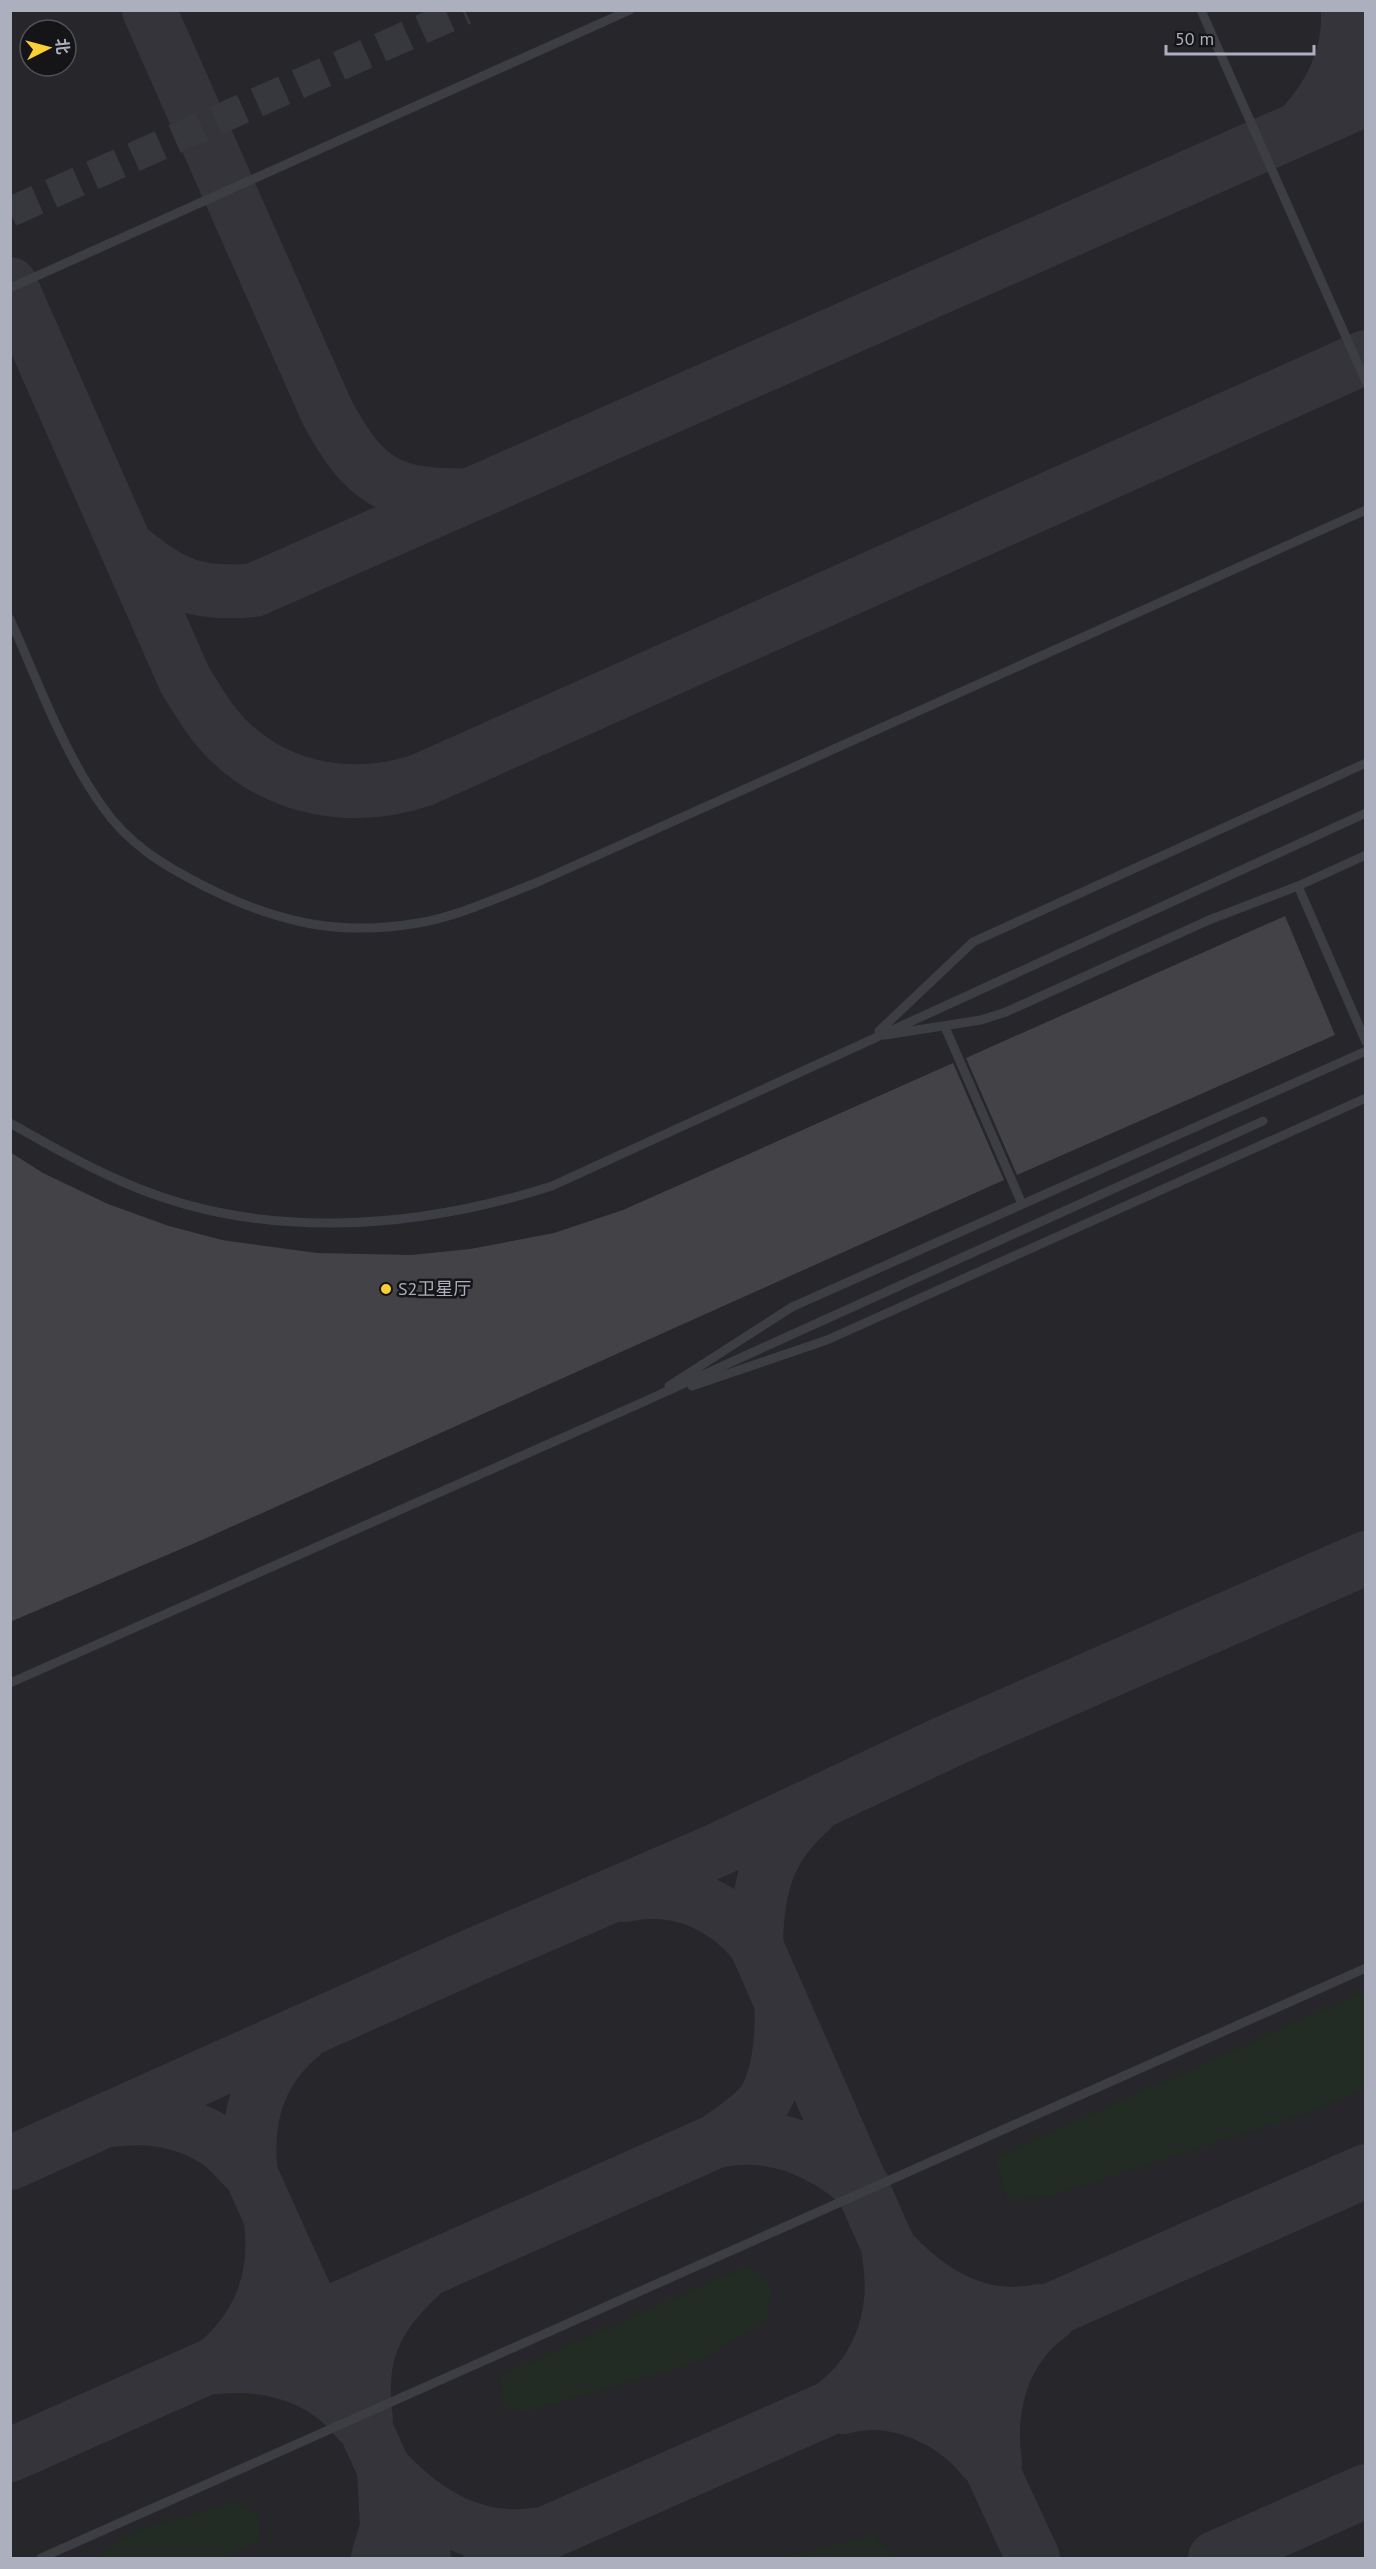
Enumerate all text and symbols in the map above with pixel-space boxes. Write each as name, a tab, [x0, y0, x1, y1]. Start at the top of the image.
north arrow	[18, 18, 78, 78]
scale bar	[1166, 18, 1314, 56]
text: 50 m	[1175, 27, 1214, 50]
text: 北	[52, 37, 74, 55]
place label: S2卫星厅	[398, 1277, 471, 1300]
marker: S2卫星厅	[379, 1282, 393, 1296]

